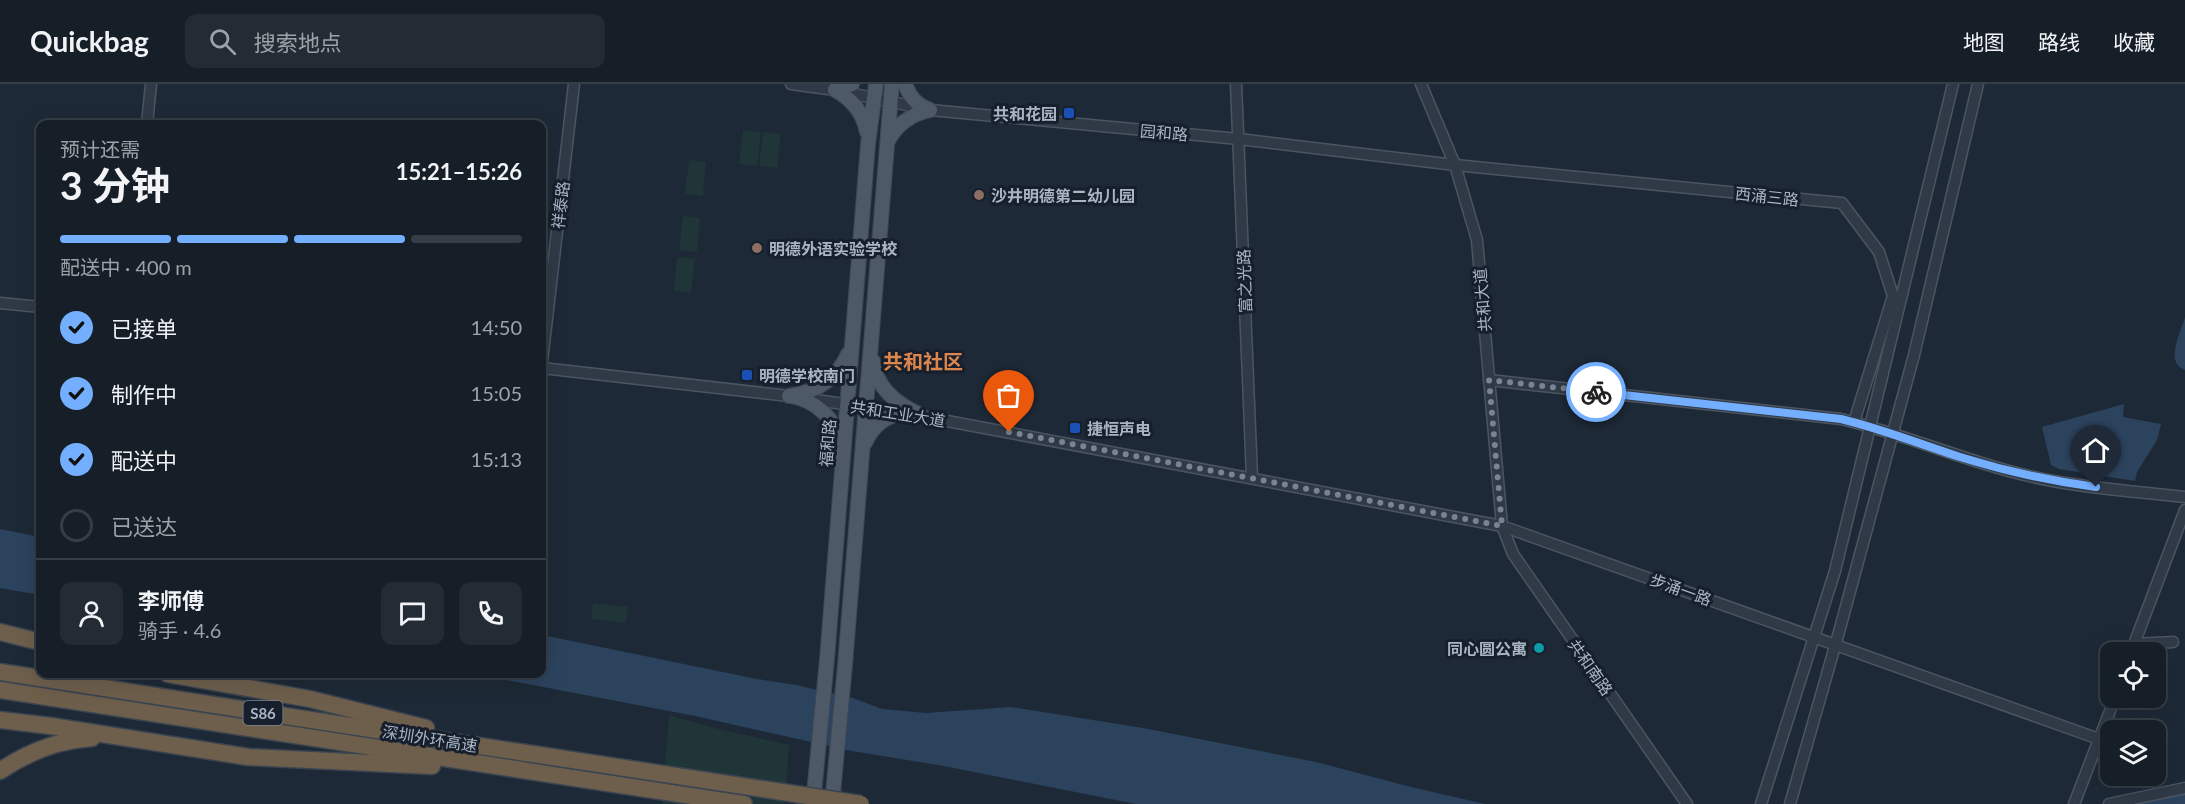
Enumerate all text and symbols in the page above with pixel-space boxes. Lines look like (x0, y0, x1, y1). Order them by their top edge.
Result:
search box (185, 14, 605, 68)
text: Quickbag (30, 24, 149, 58)
icon: search (206, 25, 239, 58)
text: 搜索地点 (254, 29, 342, 56)
text: 地图 (1963, 29, 2005, 54)
text: 路线 (2038, 29, 2080, 54)
text: 收藏 (2113, 29, 2155, 54)
place label: 共和花园 (993, 104, 1057, 123)
marker: 共和花园 (1062, 106, 1076, 120)
street label: 园和路 (1139, 120, 1189, 144)
text: 预计还需 (60, 137, 140, 161)
text: 15:21–15:26 (396, 158, 522, 185)
text: 3 分钟 (60, 162, 170, 208)
street label: 祥泰路 (548, 180, 572, 230)
street label: 西涌三路 (1734, 183, 1800, 209)
place label: 沙井明德第二幼儿园 (991, 186, 1135, 205)
marker: 沙井明德第二幼儿园 (972, 188, 986, 202)
place label: 明德外语实验学校 (769, 239, 898, 258)
marker: 明德外语实验学校 (750, 241, 764, 255)
street label: 富之光路 (1233, 249, 1255, 313)
text: 配送中 · 400 m (60, 255, 192, 279)
street label: 共和大道 (1470, 267, 1494, 333)
icon: check (60, 311, 93, 344)
text: 已接单 (111, 315, 177, 342)
text: 14:50 (471, 315, 522, 339)
district label: 共和社区 (883, 349, 963, 373)
courier (1566, 362, 1626, 422)
place label: 明德学校南门 (759, 366, 855, 385)
marker: 明德学校南门 (740, 368, 754, 382)
pin (983, 370, 1034, 432)
icon: bike (1580, 376, 1613, 409)
icon: check (60, 377, 93, 410)
icon: bag (992, 379, 1025, 412)
text: 制作中 (111, 381, 177, 408)
text: 15:05 (471, 381, 522, 405)
street label: 共和工业大道 (849, 396, 947, 430)
street label: 福和路 (815, 418, 839, 468)
place label: 捷恒声电 (1087, 419, 1151, 438)
marker: 捷恒声电 (1068, 421, 1082, 435)
pin (2070, 425, 2121, 487)
icon: home (2079, 434, 2112, 467)
icon: check (60, 443, 93, 476)
text: 配送中 (111, 447, 177, 474)
text: 15:13 (471, 447, 522, 471)
text: 已送达 (111, 513, 177, 540)
street label: 步涌一路 (1648, 569, 1714, 609)
button: person (60, 582, 123, 645)
button: chat (381, 582, 444, 645)
button: phone (459, 582, 522, 645)
text: 李师傅 (138, 587, 204, 614)
text: 骑手 · 4.6 (138, 618, 221, 642)
street label: 共和南路 (1565, 635, 1617, 699)
place label: 同心圆公寓 (1447, 639, 1527, 658)
marker: 同心圆公寓 (1532, 641, 1546, 655)
map controls (2100, 642, 2166, 786)
button: locate (2100, 642, 2166, 708)
road number: S86 (244, 701, 282, 725)
button: layers (2100, 720, 2166, 786)
street label: 深圳外环高速 (381, 721, 479, 755)

